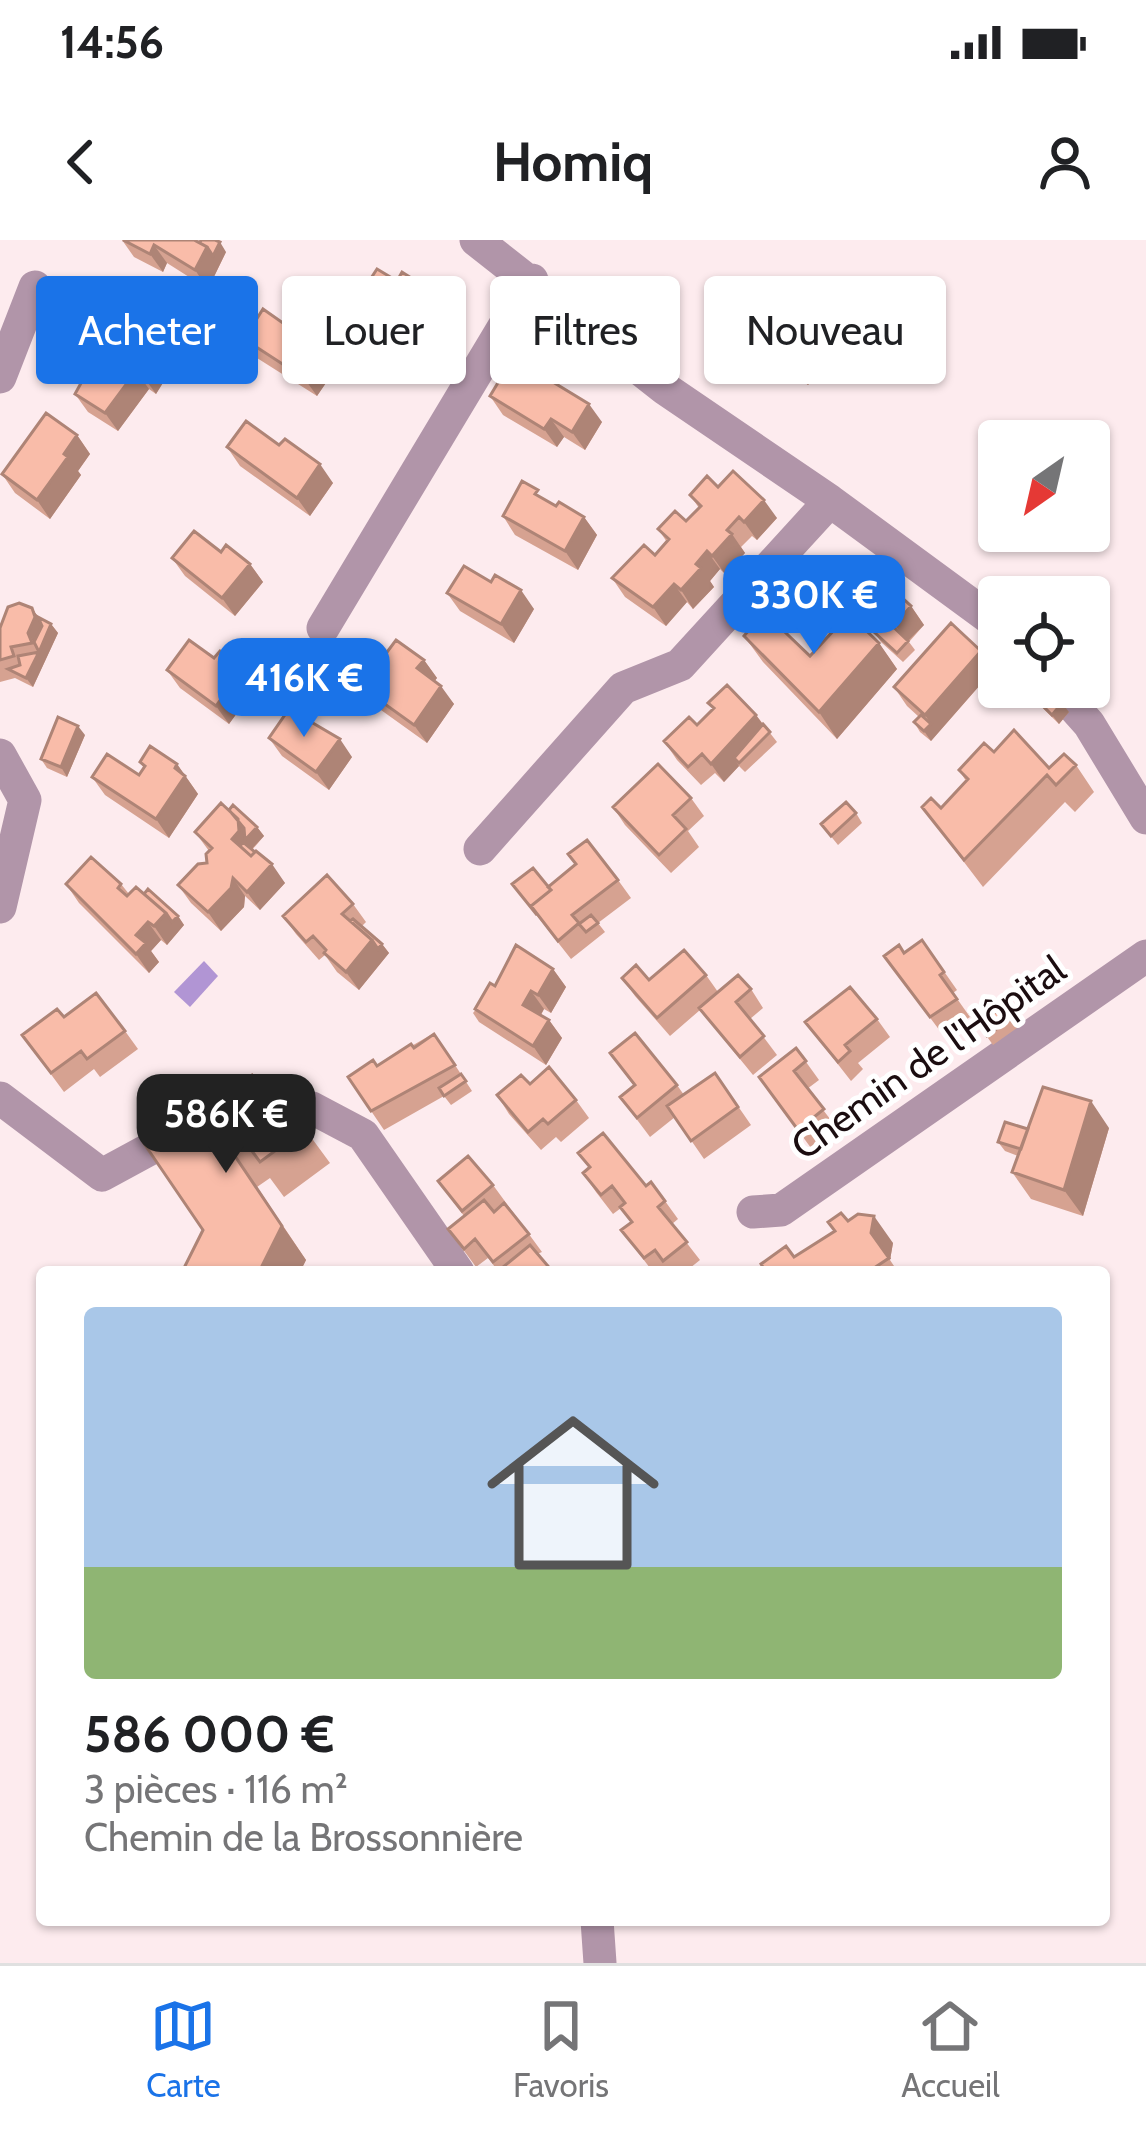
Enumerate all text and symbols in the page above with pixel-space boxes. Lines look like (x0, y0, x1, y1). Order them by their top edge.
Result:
text: 14:56 (60, 15, 164, 69)
icon: back (48, 129, 114, 195)
text: Homiq (493, 129, 653, 195)
icon: person (1032, 129, 1098, 195)
chip: Acheter (36, 276, 258, 384)
chip: Louer (282, 276, 466, 384)
chip: Filtres (490, 276, 680, 384)
chip: Nouveau (704, 276, 946, 384)
north arrow (978, 420, 1110, 552)
map controls (978, 420, 1110, 708)
pin: 330K € (716, 555, 912, 657)
text: 330K € (750, 570, 878, 618)
button: locate (978, 576, 1110, 708)
pin: 416K € (206, 638, 402, 740)
text: 416K € (245, 653, 363, 701)
street label: Chemin de l'Hôpital (782, 945, 1074, 1169)
pin: 586K € (128, 1074, 324, 1176)
text: 586K € (164, 1089, 288, 1137)
icon: home (465, 1385, 681, 1601)
text: 586 000 € (84, 1703, 335, 1765)
text: 3 pièces · 116 m² (84, 1765, 348, 1813)
text: Chemin de la Brossonnière (84, 1813, 523, 1861)
tab: Carte (146, 1993, 221, 2105)
tab: Favoris (513, 1993, 609, 2105)
tab: Accueil (901, 1993, 1000, 2105)

